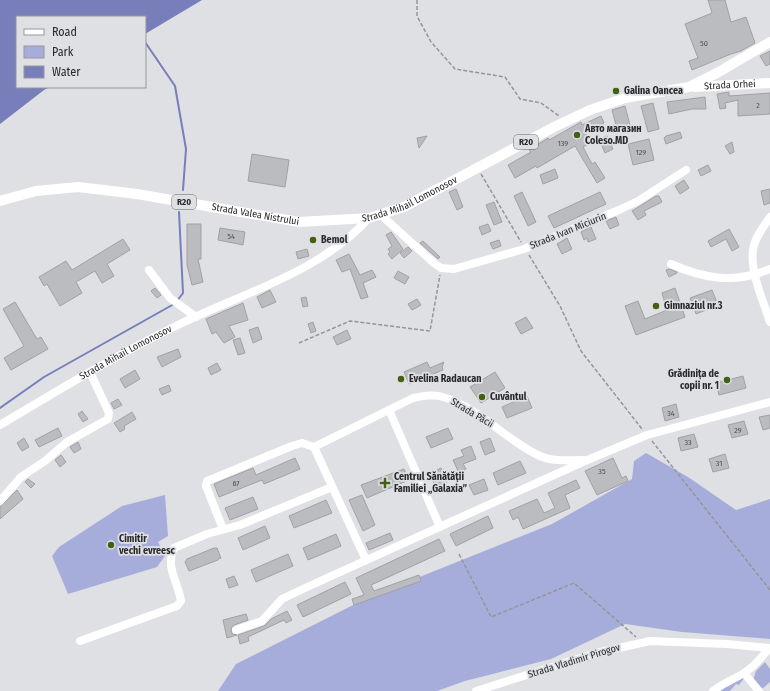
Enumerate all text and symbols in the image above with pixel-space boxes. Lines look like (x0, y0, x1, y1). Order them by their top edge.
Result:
legend (16, 16, 146, 88)
text: Road (52, 25, 77, 39)
house number: 50 (700, 39, 708, 48)
text: Park (52, 45, 74, 59)
text: Water (52, 65, 81, 79)
street label: Strada Orhei (704, 78, 756, 92)
place label: Galina Oancea (624, 85, 683, 97)
marker: Galina Oancea (611, 86, 621, 96)
house number: 2 (756, 101, 760, 110)
place label: Авто магазин Coleso.MD (584, 123, 642, 147)
marker: Авто магазин Coleso.MD (572, 130, 582, 140)
road number: R20 (514, 135, 538, 149)
house number: 139 (558, 139, 568, 148)
house number: 129 (636, 148, 646, 157)
street label: Strada Mihail Lomonosov (362, 173, 460, 224)
road number: R20 (172, 195, 196, 209)
street label: Strada Valea Nistrului (211, 201, 300, 228)
street label: Strada Ivan Miciurin (528, 210, 608, 252)
house number: 54 (227, 232, 235, 241)
place label: Bemol (321, 234, 348, 246)
marker: Bemol (308, 235, 318, 245)
place label: Gimnaziul nr.3 (664, 300, 723, 312)
marker: Gimnaziul nr.3 (651, 301, 661, 311)
street label: Strada Mihail Lomonosov (77, 323, 174, 383)
place label: Grădinița de copii nr. 1 (668, 368, 719, 392)
place label: Evelina Radaucan (409, 373, 481, 385)
marker: Evelina Radaucan (396, 374, 406, 384)
marker: Grădinița de copii nr. 1 (722, 375, 732, 385)
place label: Cuvântul (490, 391, 527, 403)
marker: Cuvântul (477, 392, 487, 402)
street label: Strada Păcii (448, 396, 496, 430)
house number: 34 (667, 409, 675, 418)
house number: 29 (734, 426, 742, 435)
house number: 33 (684, 438, 692, 447)
house number: 31 (716, 459, 722, 468)
house number: 35 (598, 467, 606, 476)
place label: Centrul Sănătății Familiei „Galaxia” (394, 471, 467, 495)
marker: Centrul Sănătății Familiei „Galaxia” (379, 477, 391, 489)
house number: 67 (232, 479, 240, 488)
place label: Cimitir vechi evreesc (118, 533, 176, 557)
marker: Cimitir vechi evreesc (106, 540, 116, 550)
street label: Strada Vladimir Pirogov (526, 641, 622, 681)

